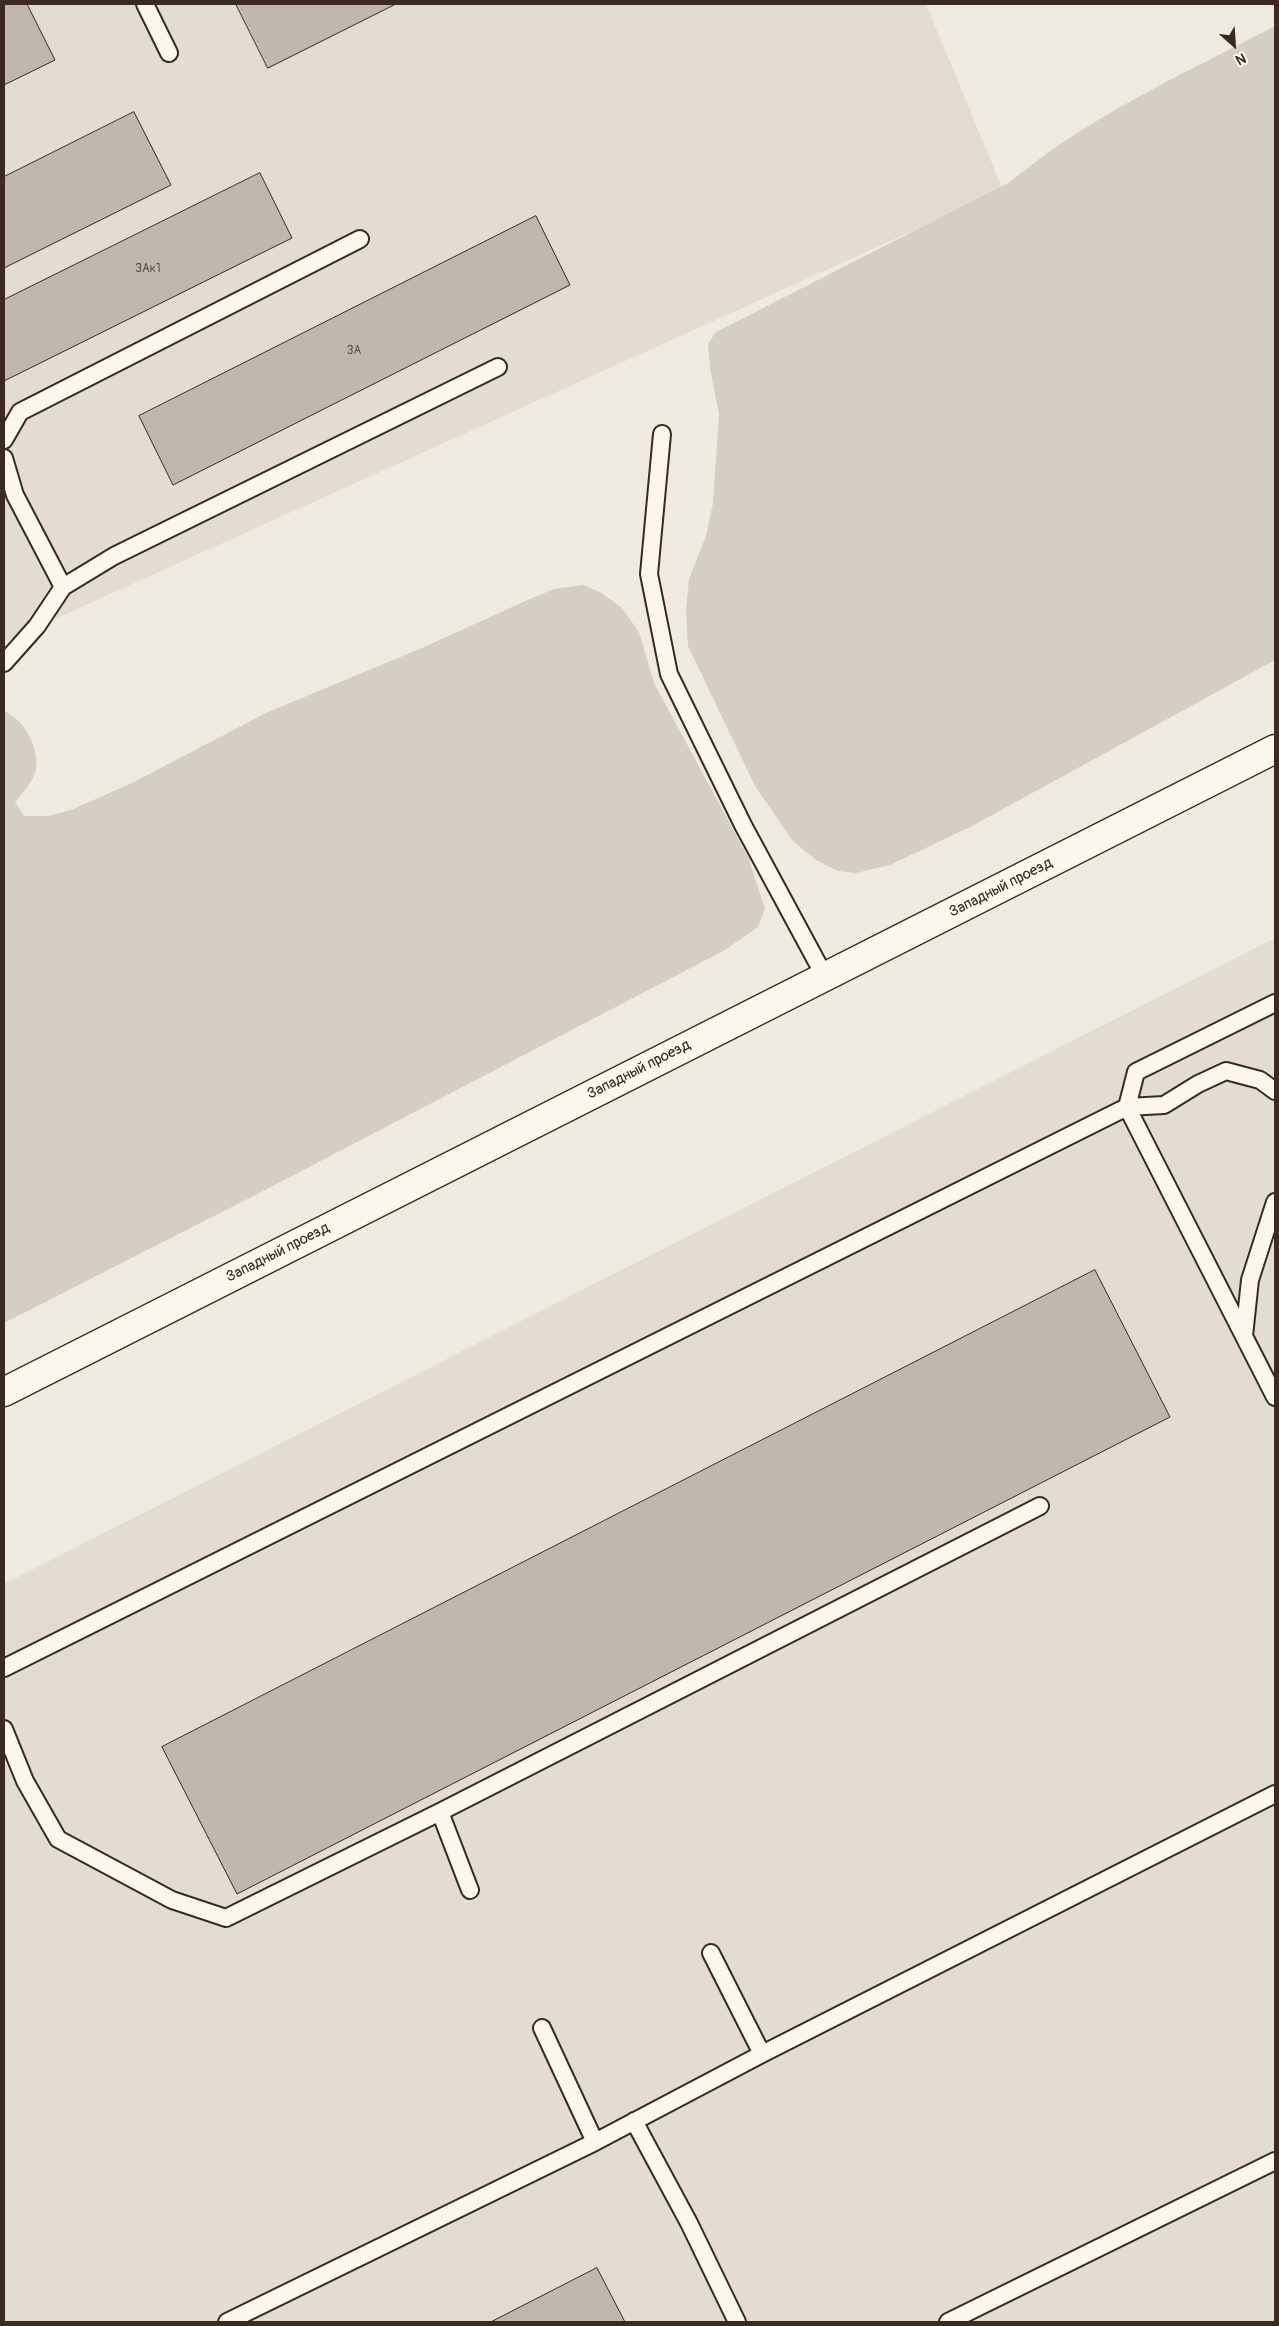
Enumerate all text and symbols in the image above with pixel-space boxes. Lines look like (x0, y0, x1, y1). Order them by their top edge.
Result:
north arrow (1209, 20, 1259, 70)
text: N (1233, 49, 1249, 69)
house number: 3Ак1 (135, 262, 161, 276)
house number: 3А (347, 344, 361, 358)
street label: Западный проезд (946, 854, 1056, 922)
street label: Западный проезд (584, 1036, 694, 1104)
street label: Западный проезд (223, 1219, 333, 1287)

